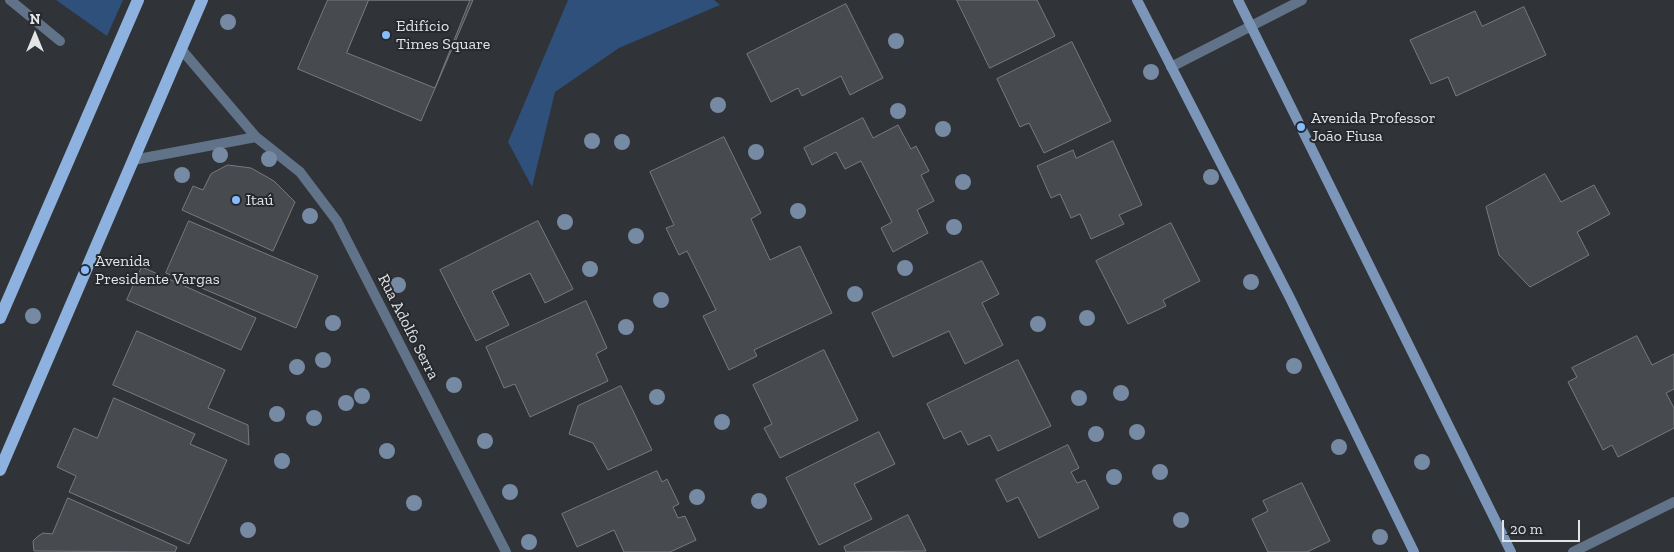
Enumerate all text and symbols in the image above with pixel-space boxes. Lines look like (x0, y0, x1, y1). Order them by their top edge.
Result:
north arrow (10, 10, 60, 60)
text: N (30, 11, 40, 28)
place label: Edifício Times Square (396, 16, 490, 54)
marker: Edifício Times Square (380, 29, 392, 41)
place label: Avenida Professor João Fiusa (1311, 108, 1435, 146)
marker: Avenida Professor João Fiusa (1295, 121, 1307, 133)
place label: Itaú (246, 190, 274, 210)
marker: Itaú (230, 194, 242, 206)
place label: Avenida Presidente Vargas (95, 251, 220, 289)
marker: Avenida Presidente Vargas (79, 264, 91, 276)
street label: Rua Adolfo Serra (373, 271, 443, 383)
scale bar (1504, 510, 1582, 542)
text: 20 m (1510, 520, 1543, 538)

